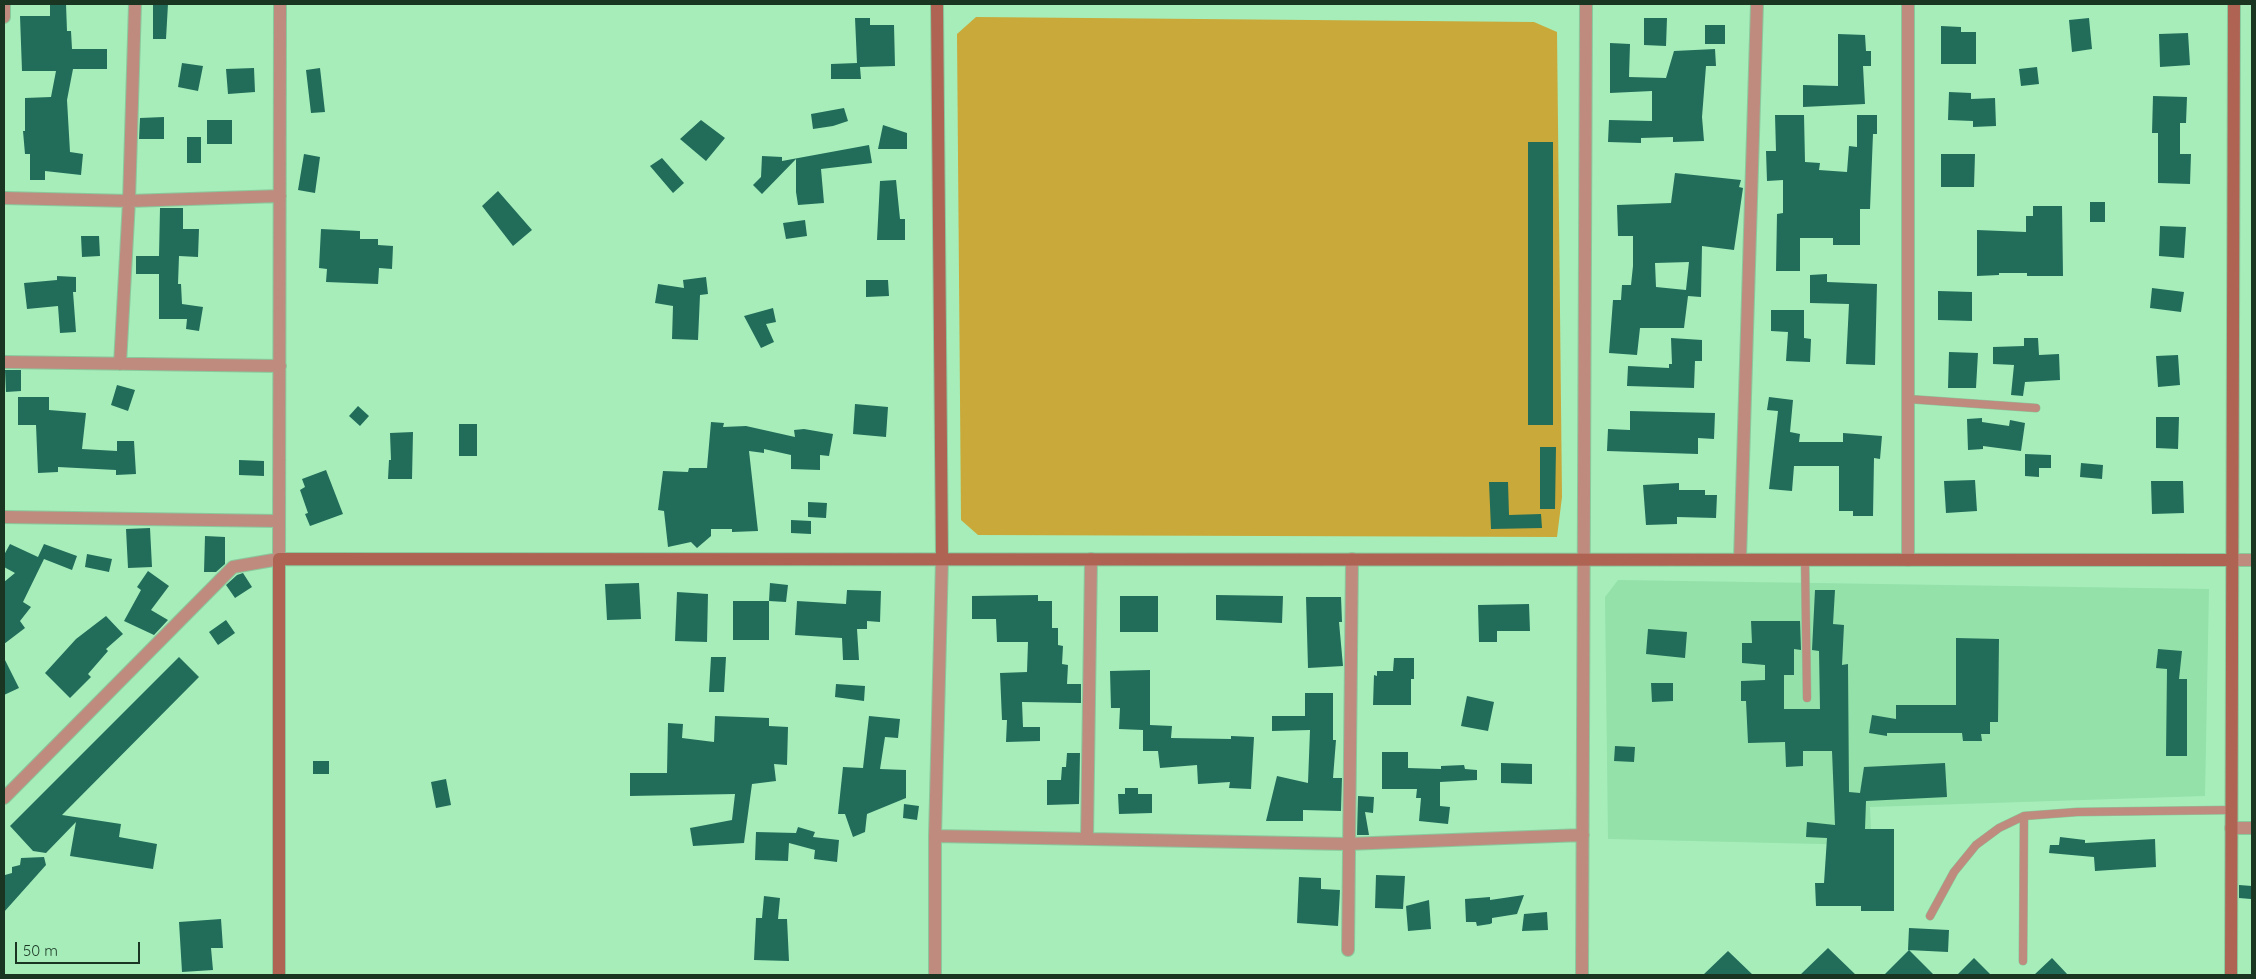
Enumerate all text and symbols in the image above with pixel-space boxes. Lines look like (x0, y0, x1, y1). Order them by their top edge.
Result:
scale bar (18, 932, 142, 964)
text: 50 m (23, 941, 58, 960)

